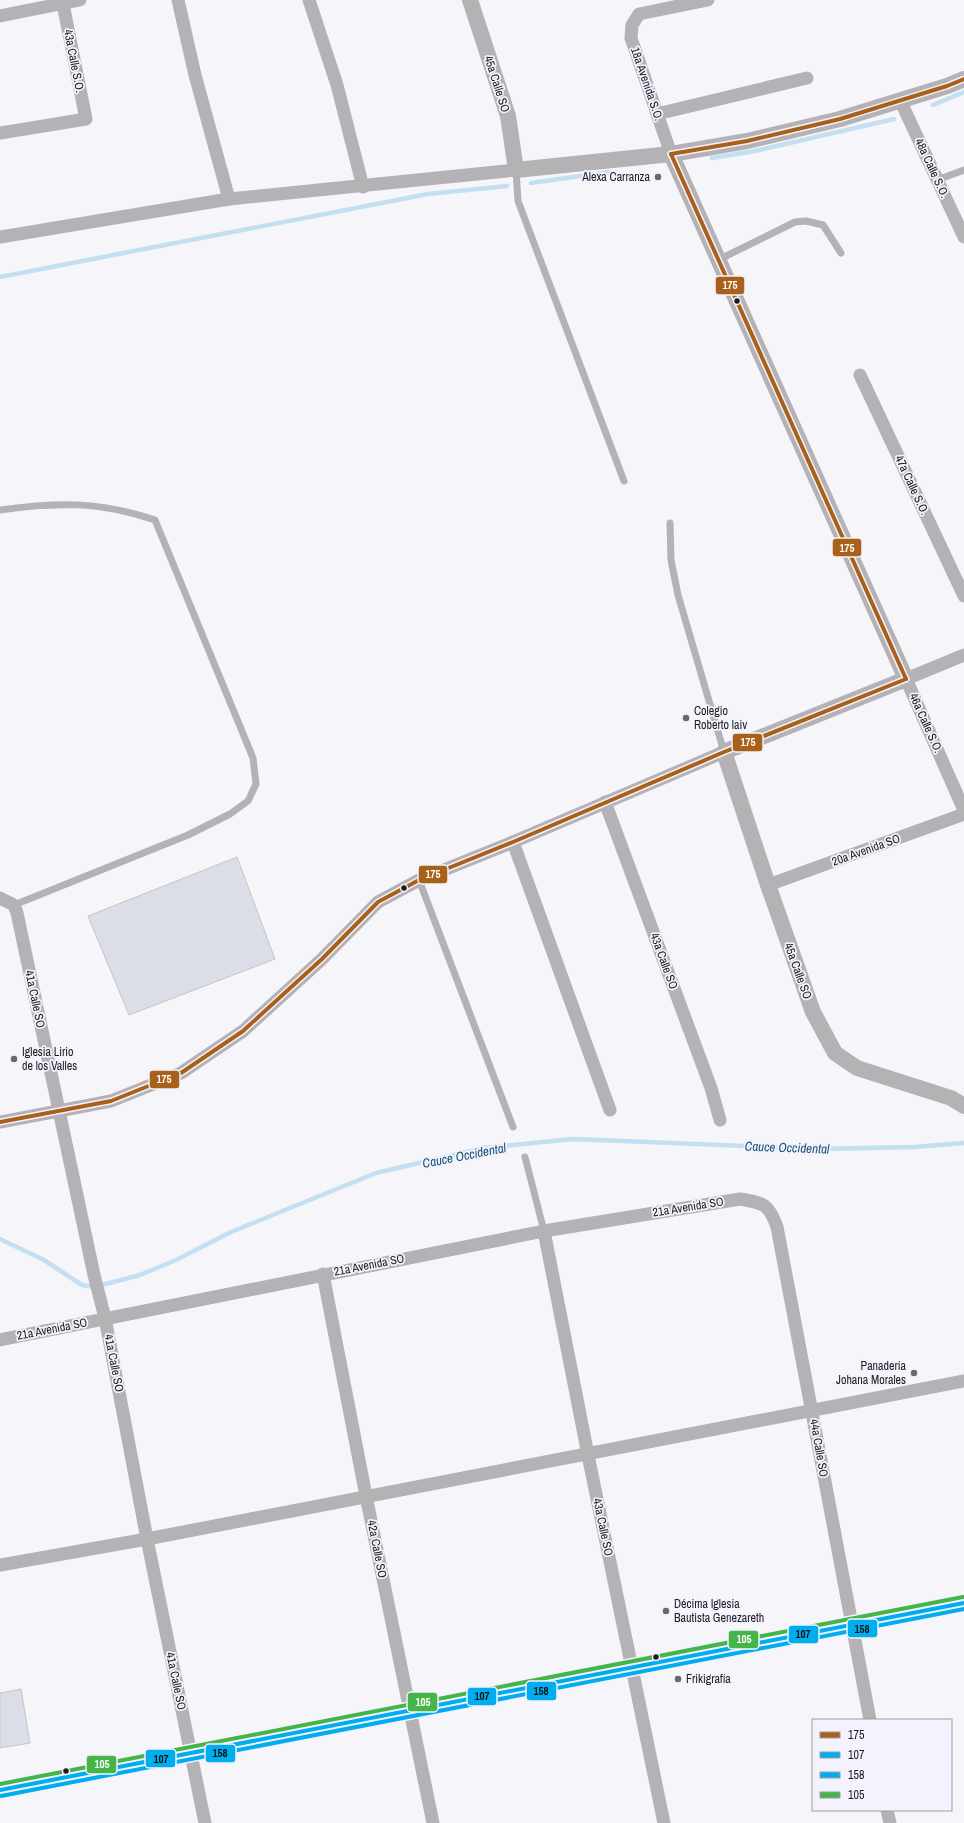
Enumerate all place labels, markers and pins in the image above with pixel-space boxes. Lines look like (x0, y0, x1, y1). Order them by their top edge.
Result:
place label: Alexa Carranza (581, 169, 651, 185)
marker: Alexa Carranza (653, 172, 663, 182)
unlabelled marker (732, 296, 742, 306)
place label: Colegio Roberto laiv (694, 703, 747, 733)
marker: Colegio Roberto laiv (681, 713, 691, 723)
unlabelled marker (399, 883, 409, 893)
place label: Iglesia Lirio de los Valles (22, 1044, 77, 1074)
marker: Iglesia Lirio de los Valles (9, 1054, 19, 1064)
place label: Panadería Johana Morales (836, 1358, 907, 1388)
marker: Panadería Johana Morales (909, 1368, 919, 1378)
place label: Décima Iglesia Bautista Genezareth (674, 1596, 764, 1626)
marker: Décima Iglesia Bautista Genezareth (661, 1606, 671, 1616)
unlabelled marker (651, 1652, 661, 1662)
place label: Frikigrafía (686, 1671, 731, 1687)
marker: Frikigrafía (673, 1674, 683, 1684)
unlabelled marker (61, 1766, 71, 1776)

